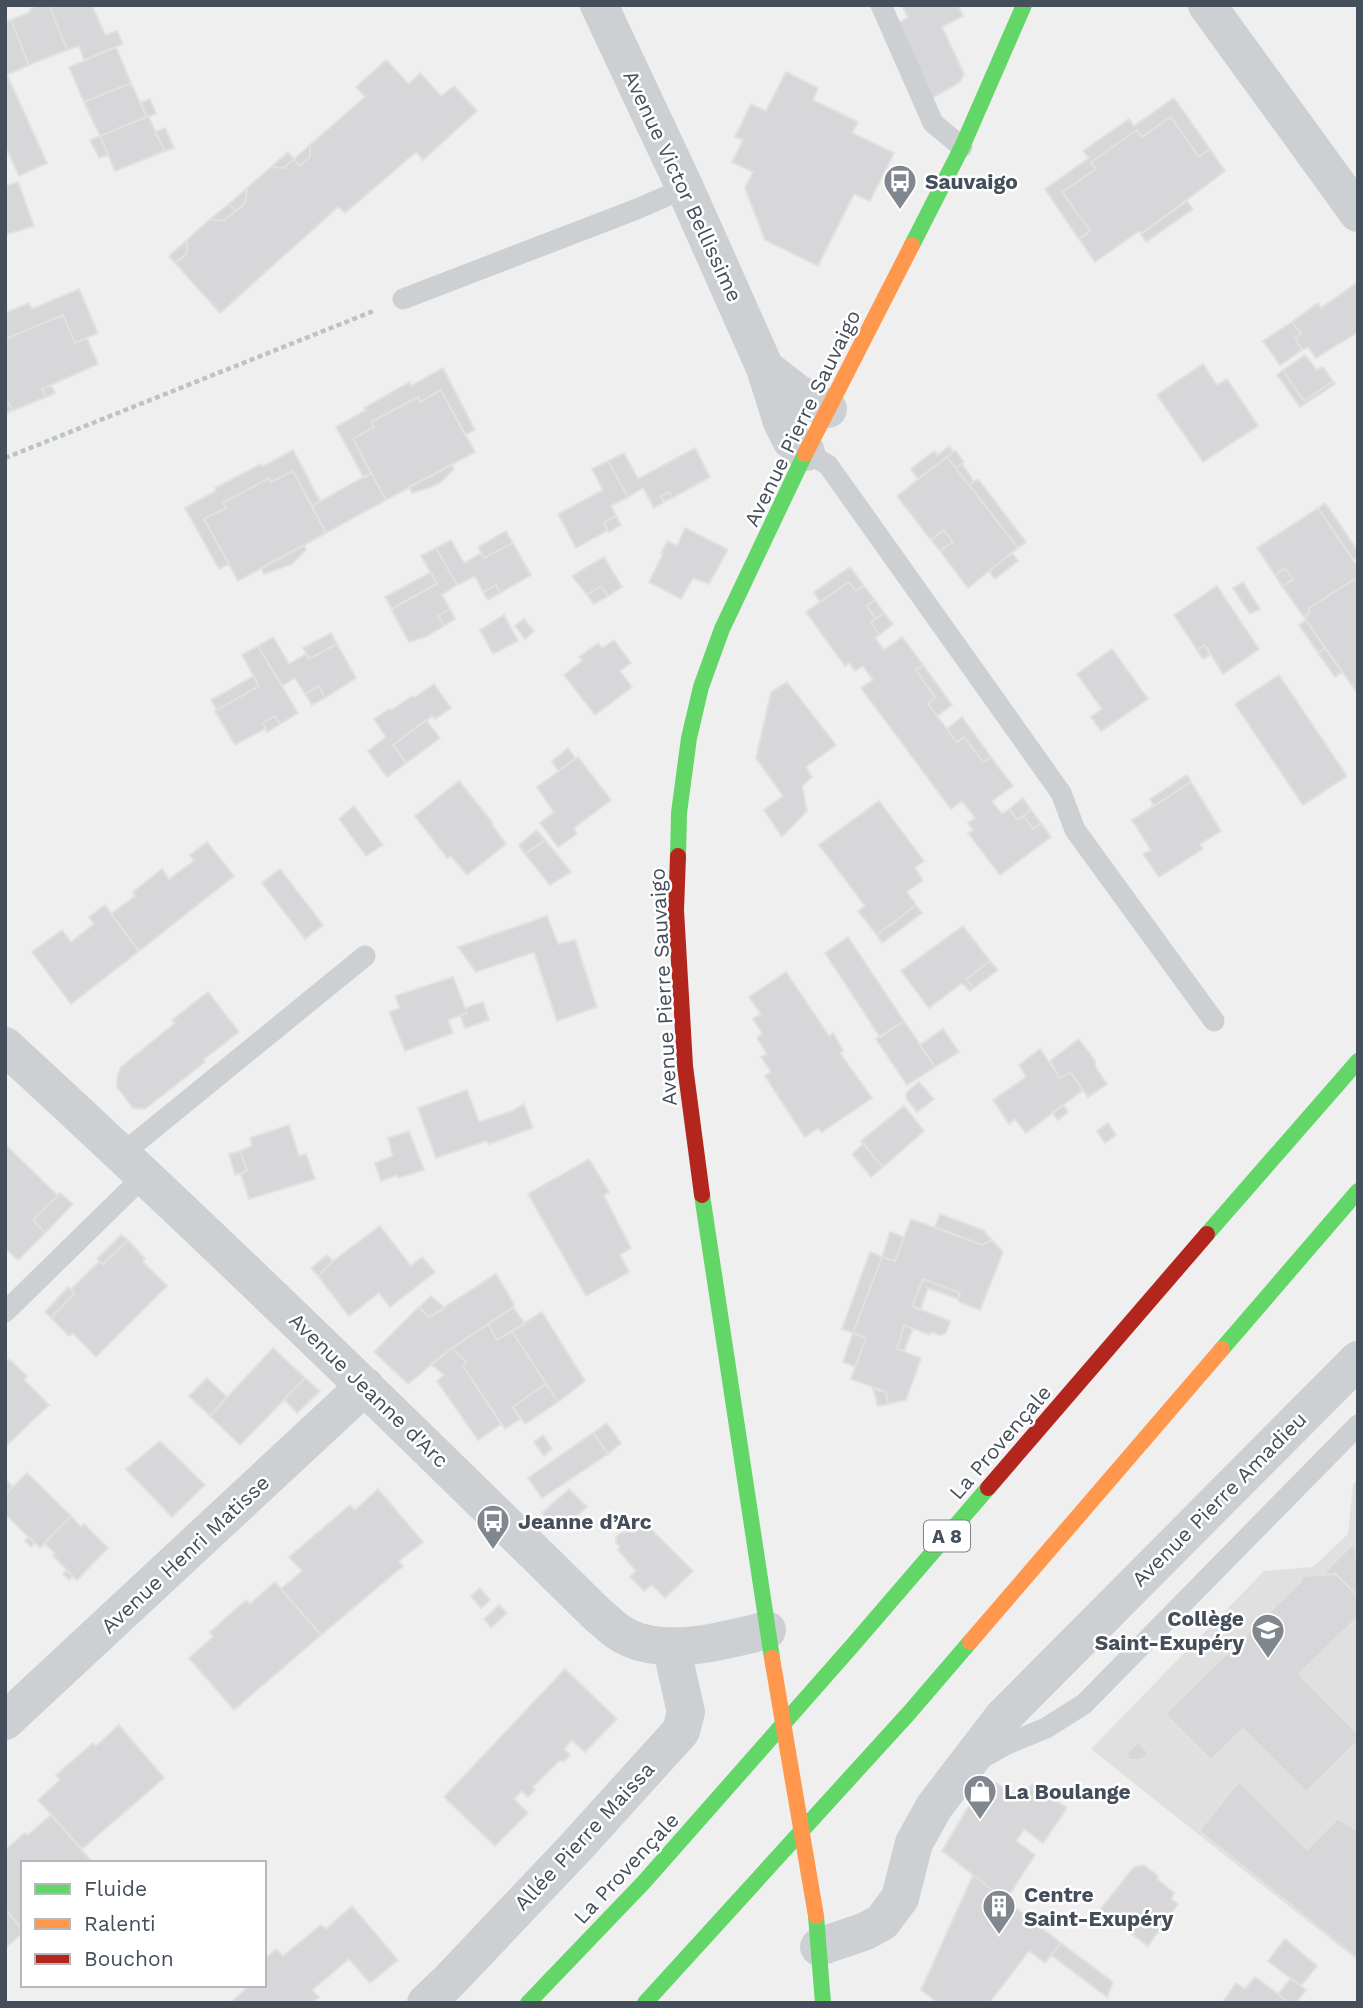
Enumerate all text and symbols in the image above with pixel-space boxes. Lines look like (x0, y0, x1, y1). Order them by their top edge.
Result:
street label: Avenue Victor Bellissime (618, 66, 748, 306)
bus stop icon: Sauvaigo (881, 162, 919, 211)
place label: Sauvaigo (925, 169, 1018, 194)
street label: Avenue Pierre Sauvaigo (739, 306, 865, 530)
street label: Avenue Pierre Sauvaigo (644, 868, 682, 1106)
street label: Avenue Jeanne d'Arc (284, 1307, 454, 1473)
street label: La Provençale (944, 1380, 1056, 1504)
street label: Avenue Pierre Amadieu (1126, 1406, 1312, 1592)
street label: Avenue Henri Matisse (96, 1469, 274, 1639)
bus stop icon: Jeanne d’Arc (474, 1502, 512, 1551)
place label: Jeanne d’Arc (518, 1509, 652, 1534)
road number: A 8 (924, 1520, 970, 1552)
place label: Collège Saint-Exupéry (1095, 1606, 1244, 1655)
school or university icon: Collège Saint-Exupéry (1249, 1611, 1287, 1660)
street label: Allée Pierre Maissa (509, 1756, 659, 1915)
shop icon: La Boulange (961, 1772, 999, 1821)
place label: La Boulange (1004, 1779, 1131, 1804)
street label: La Provençale (568, 1807, 684, 1929)
legend (21, 1861, 266, 1987)
text: Fluide (84, 1876, 147, 1901)
place label: Centre Saint-Exupéry (1024, 1882, 1173, 1931)
building icon: Centre Saint-Exupéry (980, 1887, 1018, 1936)
text: Ralenti (84, 1911, 156, 1936)
text: Bouchon (84, 1946, 174, 1971)

